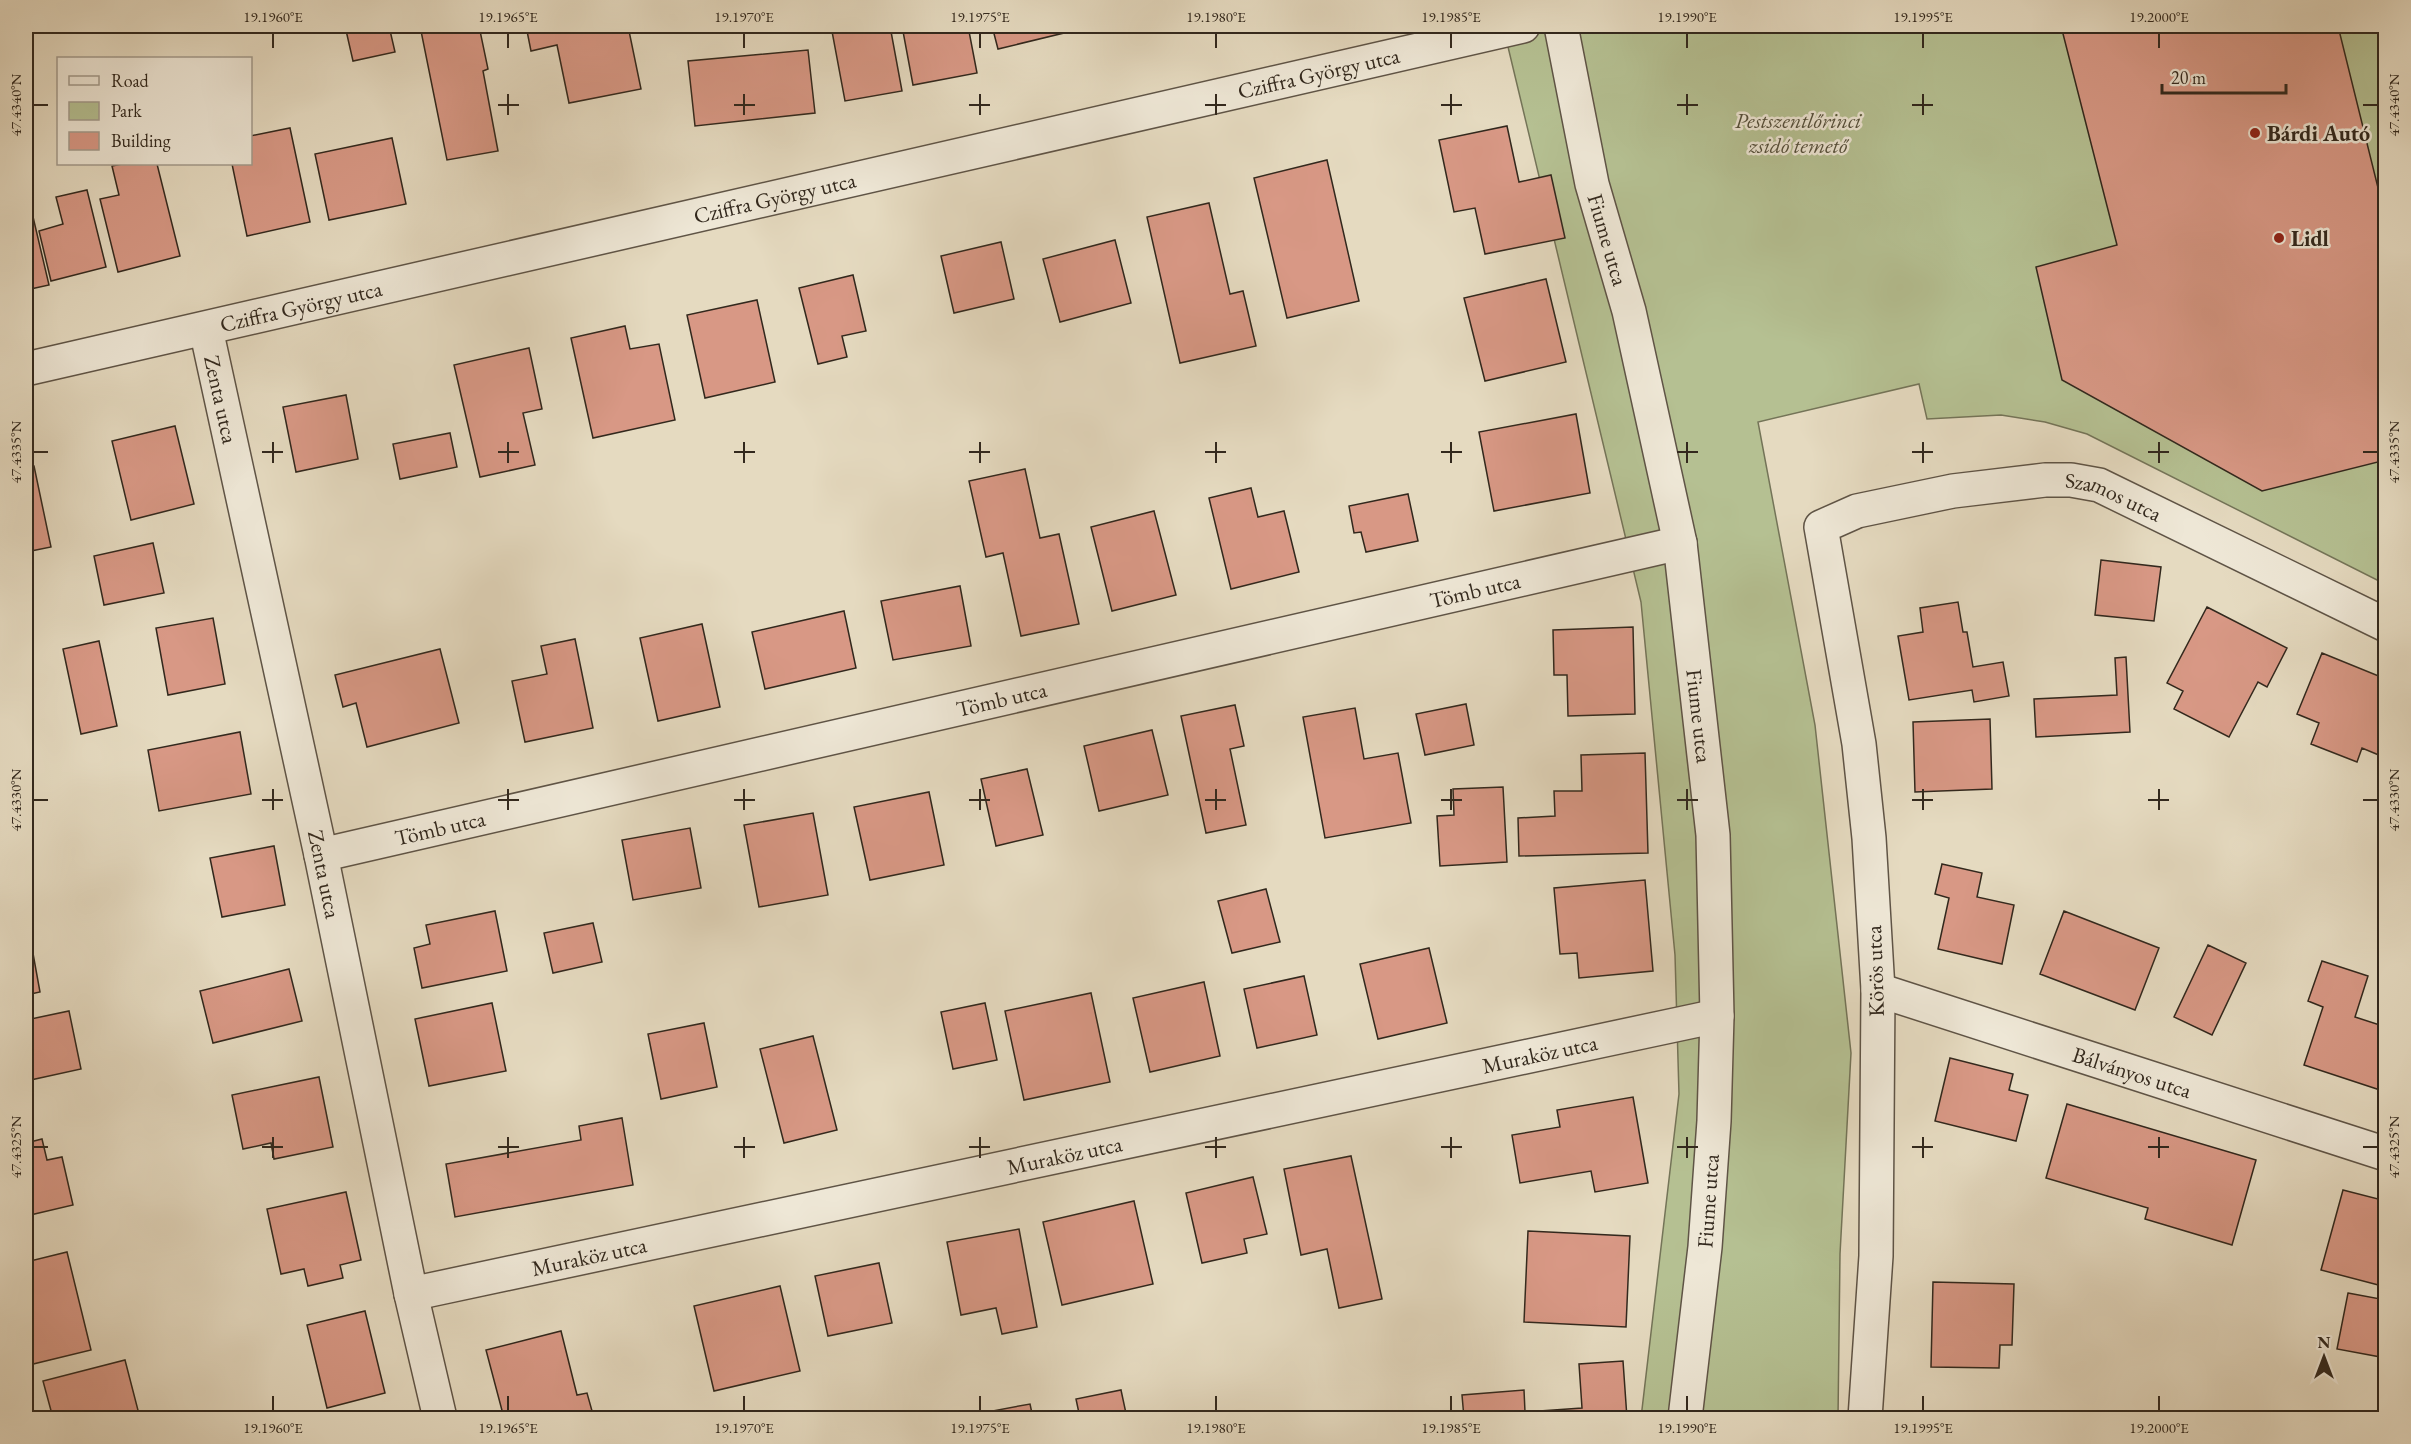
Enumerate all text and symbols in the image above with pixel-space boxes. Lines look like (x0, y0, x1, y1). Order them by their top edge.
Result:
text: 19.1960°E (243, 7, 303, 26)
text: 19.1965°E (478, 7, 538, 26)
text: 19.1970°E (714, 7, 774, 26)
text: 19.1975°E (950, 7, 1010, 26)
text: 19.1980°E (1186, 7, 1246, 26)
text: 19.1985°E (1421, 7, 1481, 26)
text: 19.1990°E (1657, 7, 1717, 26)
text: 19.1995°E (1893, 7, 1953, 26)
text: 19.2000°E (2129, 7, 2189, 26)
street label: Cziffra György utca (1235, 40, 1403, 105)
legend (57, 57, 252, 165)
scale bar (2162, 57, 2286, 95)
text: 20 m (2171, 66, 2206, 89)
text: Road (111, 69, 150, 92)
text: 47.4340°N (6, 73, 25, 136)
text: 47.4340°N (2384, 73, 2403, 136)
text: Park (111, 99, 142, 122)
park label: Pestszentlőrinci zsidó temető (1735, 106, 1863, 160)
place label: Bárdi Autó (2267, 119, 2370, 148)
marker: Bárdi Autó (2248, 126, 2262, 140)
text: Building (111, 129, 171, 152)
street label: Cziffra György utca (691, 165, 859, 230)
street label: Fiume utca (1581, 190, 1635, 289)
place label: Lidl (2291, 224, 2329, 253)
marker: Lidl (2272, 231, 2286, 245)
street label: Cziffra György utca (217, 273, 385, 339)
street label: Zenta utca (198, 353, 245, 446)
text: 47.4335°N (6, 420, 25, 483)
text: 47.4335°N (2384, 420, 2403, 483)
street label: Szamos utca (2065, 466, 2167, 528)
street label: Tömb utca (1427, 566, 1523, 615)
street label: Fiume utca (1680, 668, 1719, 765)
street label: Tömb utca (953, 674, 1050, 723)
text: 47.4330°N (6, 768, 25, 831)
text: 47.4330°N (2384, 768, 2403, 831)
street label: Tömb utca (392, 803, 488, 852)
street label: Zenta utca (301, 827, 348, 921)
street label: Körös utca (1859, 925, 1891, 1017)
street label: Muraköz utca (1479, 1027, 1600, 1080)
street label: Bálványos utca (2069, 1039, 2195, 1105)
text: 47.4325°N (6, 1115, 25, 1178)
text: 47.4325°N (2384, 1115, 2403, 1178)
street label: Muraköz utca (1004, 1129, 1125, 1181)
street label: Fiume utca (1690, 1153, 1726, 1249)
street label: Muraköz utca (529, 1230, 650, 1282)
north arrow (2294, 1327, 2354, 1387)
text: N (2318, 1332, 2331, 1353)
text: 19.1960°E (243, 1418, 303, 1437)
text: 19.1965°E (478, 1418, 538, 1437)
text: 19.1970°E (714, 1418, 774, 1437)
text: 19.1975°E (950, 1418, 1010, 1437)
text: 19.1980°E (1186, 1418, 1246, 1437)
text: 19.1985°E (1421, 1418, 1481, 1437)
text: 19.1990°E (1657, 1418, 1717, 1437)
text: 19.1995°E (1893, 1418, 1953, 1437)
text: 19.2000°E (2129, 1418, 2189, 1437)

